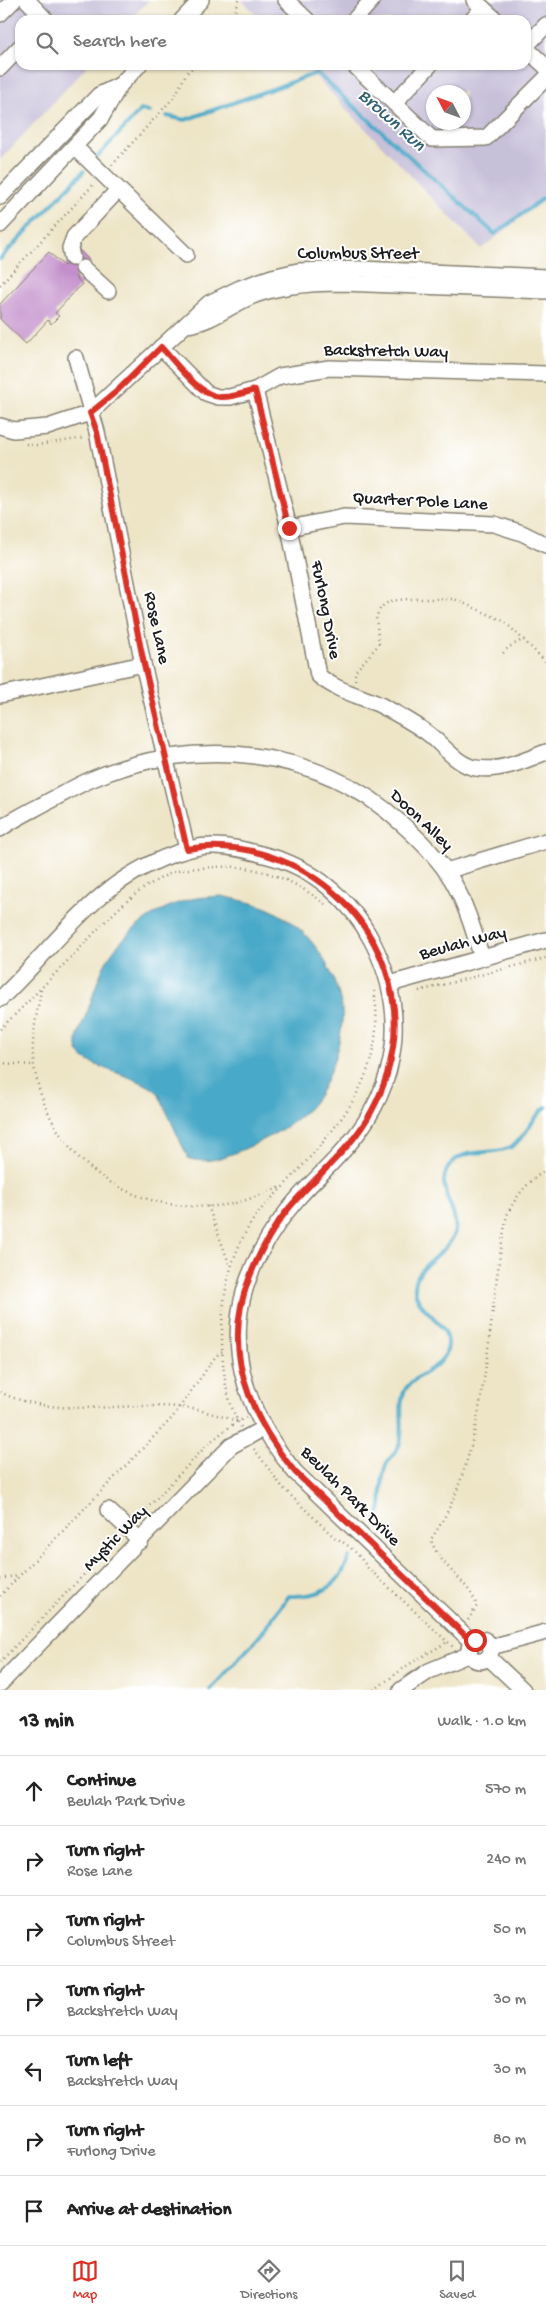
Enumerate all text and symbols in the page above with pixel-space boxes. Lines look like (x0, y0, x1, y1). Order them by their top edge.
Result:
search box (15, 15, 531, 70)
icon: search (33, 29, 61, 57)
text: Search here (73, 31, 167, 54)
water label: Brown Run (353, 85, 430, 158)
north arrow (426, 85, 471, 130)
street label: Columbus Street (297, 244, 420, 265)
street label: Backstretch Way (323, 340, 449, 364)
street label: Quarter Pole Lane (352, 488, 489, 516)
route end (278, 517, 301, 540)
street label: Furlong Drive (305, 558, 345, 662)
street label: Rose Lane (138, 590, 174, 667)
street label: Doon Alley (384, 785, 457, 856)
street label: Beulah Way (416, 922, 509, 966)
street label: Beulah Park Drive (295, 1442, 405, 1552)
street label: Mystic Way (79, 1501, 153, 1576)
route start (464, 1629, 487, 1652)
text: 13 min (20, 1710, 74, 1735)
text: Walk · 1.0 km (437, 1713, 526, 1732)
text: Continue (67, 1770, 136, 1793)
icon: ahead (20, 1777, 48, 1805)
text: 570 m (485, 1781, 526, 1800)
text: Beulah Park Drive (67, 1793, 185, 1812)
text: Turn right (67, 1840, 143, 1863)
icon: right (20, 1847, 48, 1875)
text: 240 m (486, 1851, 526, 1870)
text: Rose Lane (67, 1863, 132, 1882)
text: Turn right (67, 1910, 143, 1933)
icon: right (20, 1917, 48, 1945)
text: 50 m (493, 1921, 526, 1940)
text: Columbus Street (67, 1933, 175, 1952)
text: Turn right (67, 1980, 143, 2003)
icon: right (20, 1987, 48, 2015)
text: 30 m (493, 1991, 526, 2010)
text: Backstretch Way (67, 2003, 178, 2022)
text: Turn left (67, 2050, 131, 2073)
icon: left (20, 2057, 48, 2085)
text: 30 m (493, 2061, 526, 2080)
text: Backstretch Way (67, 2073, 178, 2092)
text: Turn right (67, 2120, 143, 2143)
icon: right (20, 2127, 48, 2155)
text: 80 m (493, 2131, 526, 2150)
text: Furlong Drive (67, 2143, 156, 2162)
icon: arrive (20, 2197, 48, 2225)
text: Arrive at destination (67, 2199, 231, 2222)
tab: Map (71, 2257, 99, 2304)
tab: Directions (241, 2257, 298, 2304)
tab: Saved (439, 2257, 475, 2304)

